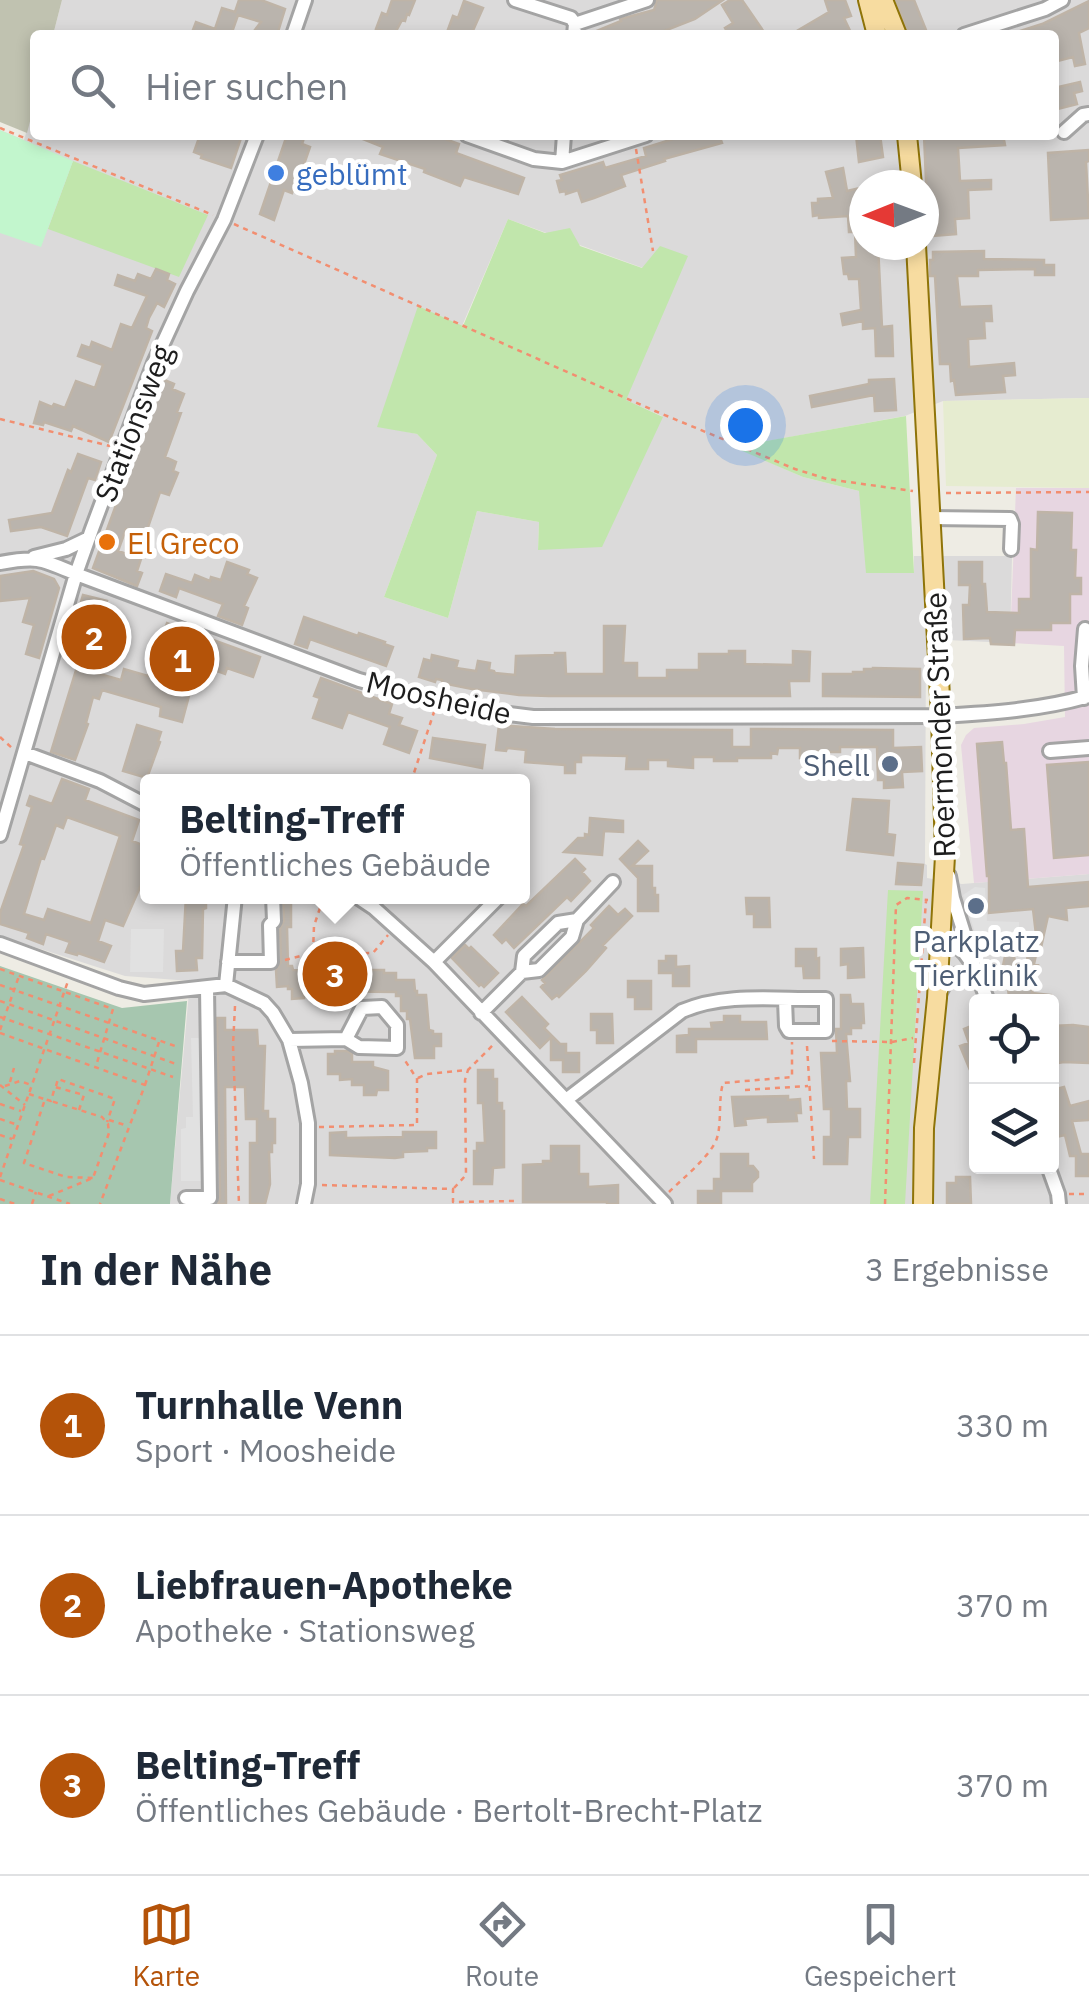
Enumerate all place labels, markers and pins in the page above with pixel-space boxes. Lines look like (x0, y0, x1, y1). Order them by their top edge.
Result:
place label: geblümt (296, 154, 407, 193)
marker: geblümt (265, 162, 287, 184)
place label: El Greco (127, 523, 240, 562)
marker: El Greco (96, 531, 118, 553)
pin: 2 (62, 600, 126, 674)
pin: 1 (150, 622, 214, 696)
place label: Shell (803, 745, 870, 784)
marker: Shell (879, 753, 901, 775)
marker: Parkplatz Tierklinik (965, 895, 987, 917)
place label: Parkplatz Tierklinik (913, 921, 1039, 994)
pin: 3 (302, 936, 368, 1012)

